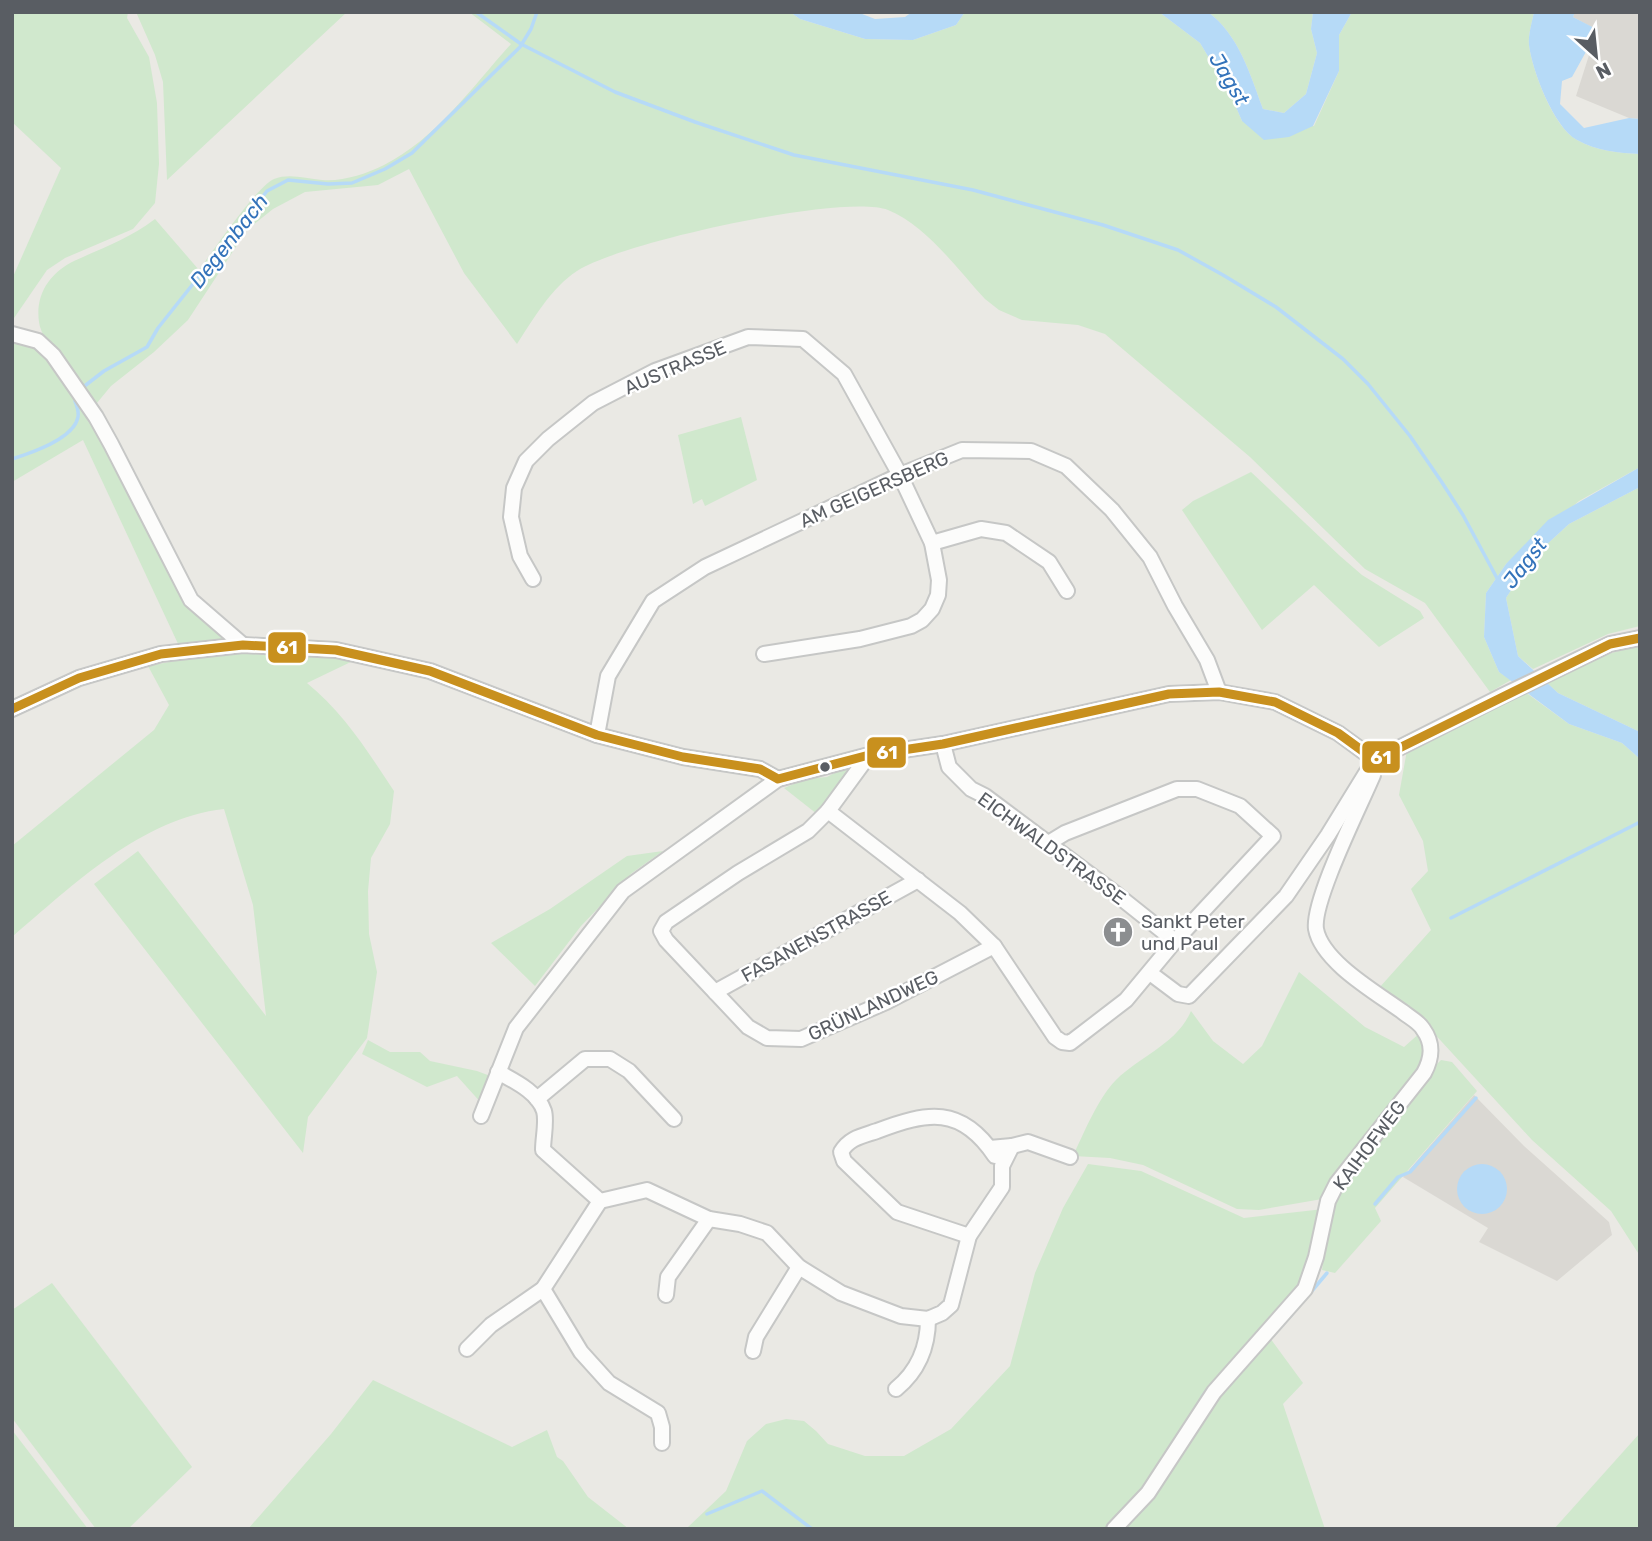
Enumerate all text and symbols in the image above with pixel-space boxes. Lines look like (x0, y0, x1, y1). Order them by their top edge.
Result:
north arrow (1561, 21, 1631, 91)
water label: Jagst (1204, 48, 1255, 110)
text: N (1592, 57, 1615, 84)
water label: Degenbach (184, 189, 273, 293)
street label: AUSTRASSE (621, 336, 730, 399)
street label: AM GEIGERSBERG (796, 446, 952, 533)
water label: Jagst (1497, 532, 1553, 593)
line badge: 61 (267, 631, 307, 664)
text: 61 (276, 636, 298, 659)
line badge: 61 (866, 736, 907, 769)
line badge: 61 (1361, 740, 1401, 774)
text: 61 (876, 741, 898, 764)
text: 61 (1370, 746, 1392, 769)
unlabelled marker (818, 760, 832, 774)
street label: EICHWALDSTRASSE (973, 787, 1130, 910)
street label: FASANENSTRASSE (737, 886, 895, 987)
place label: Sankt Peter und Paul (1141, 910, 1245, 955)
church icon: Sankt Peter und Paul (1101, 915, 1135, 949)
street label: GRÜNLANDWEG (804, 965, 942, 1046)
street label: KAIHOFWEG (1328, 1096, 1411, 1195)

